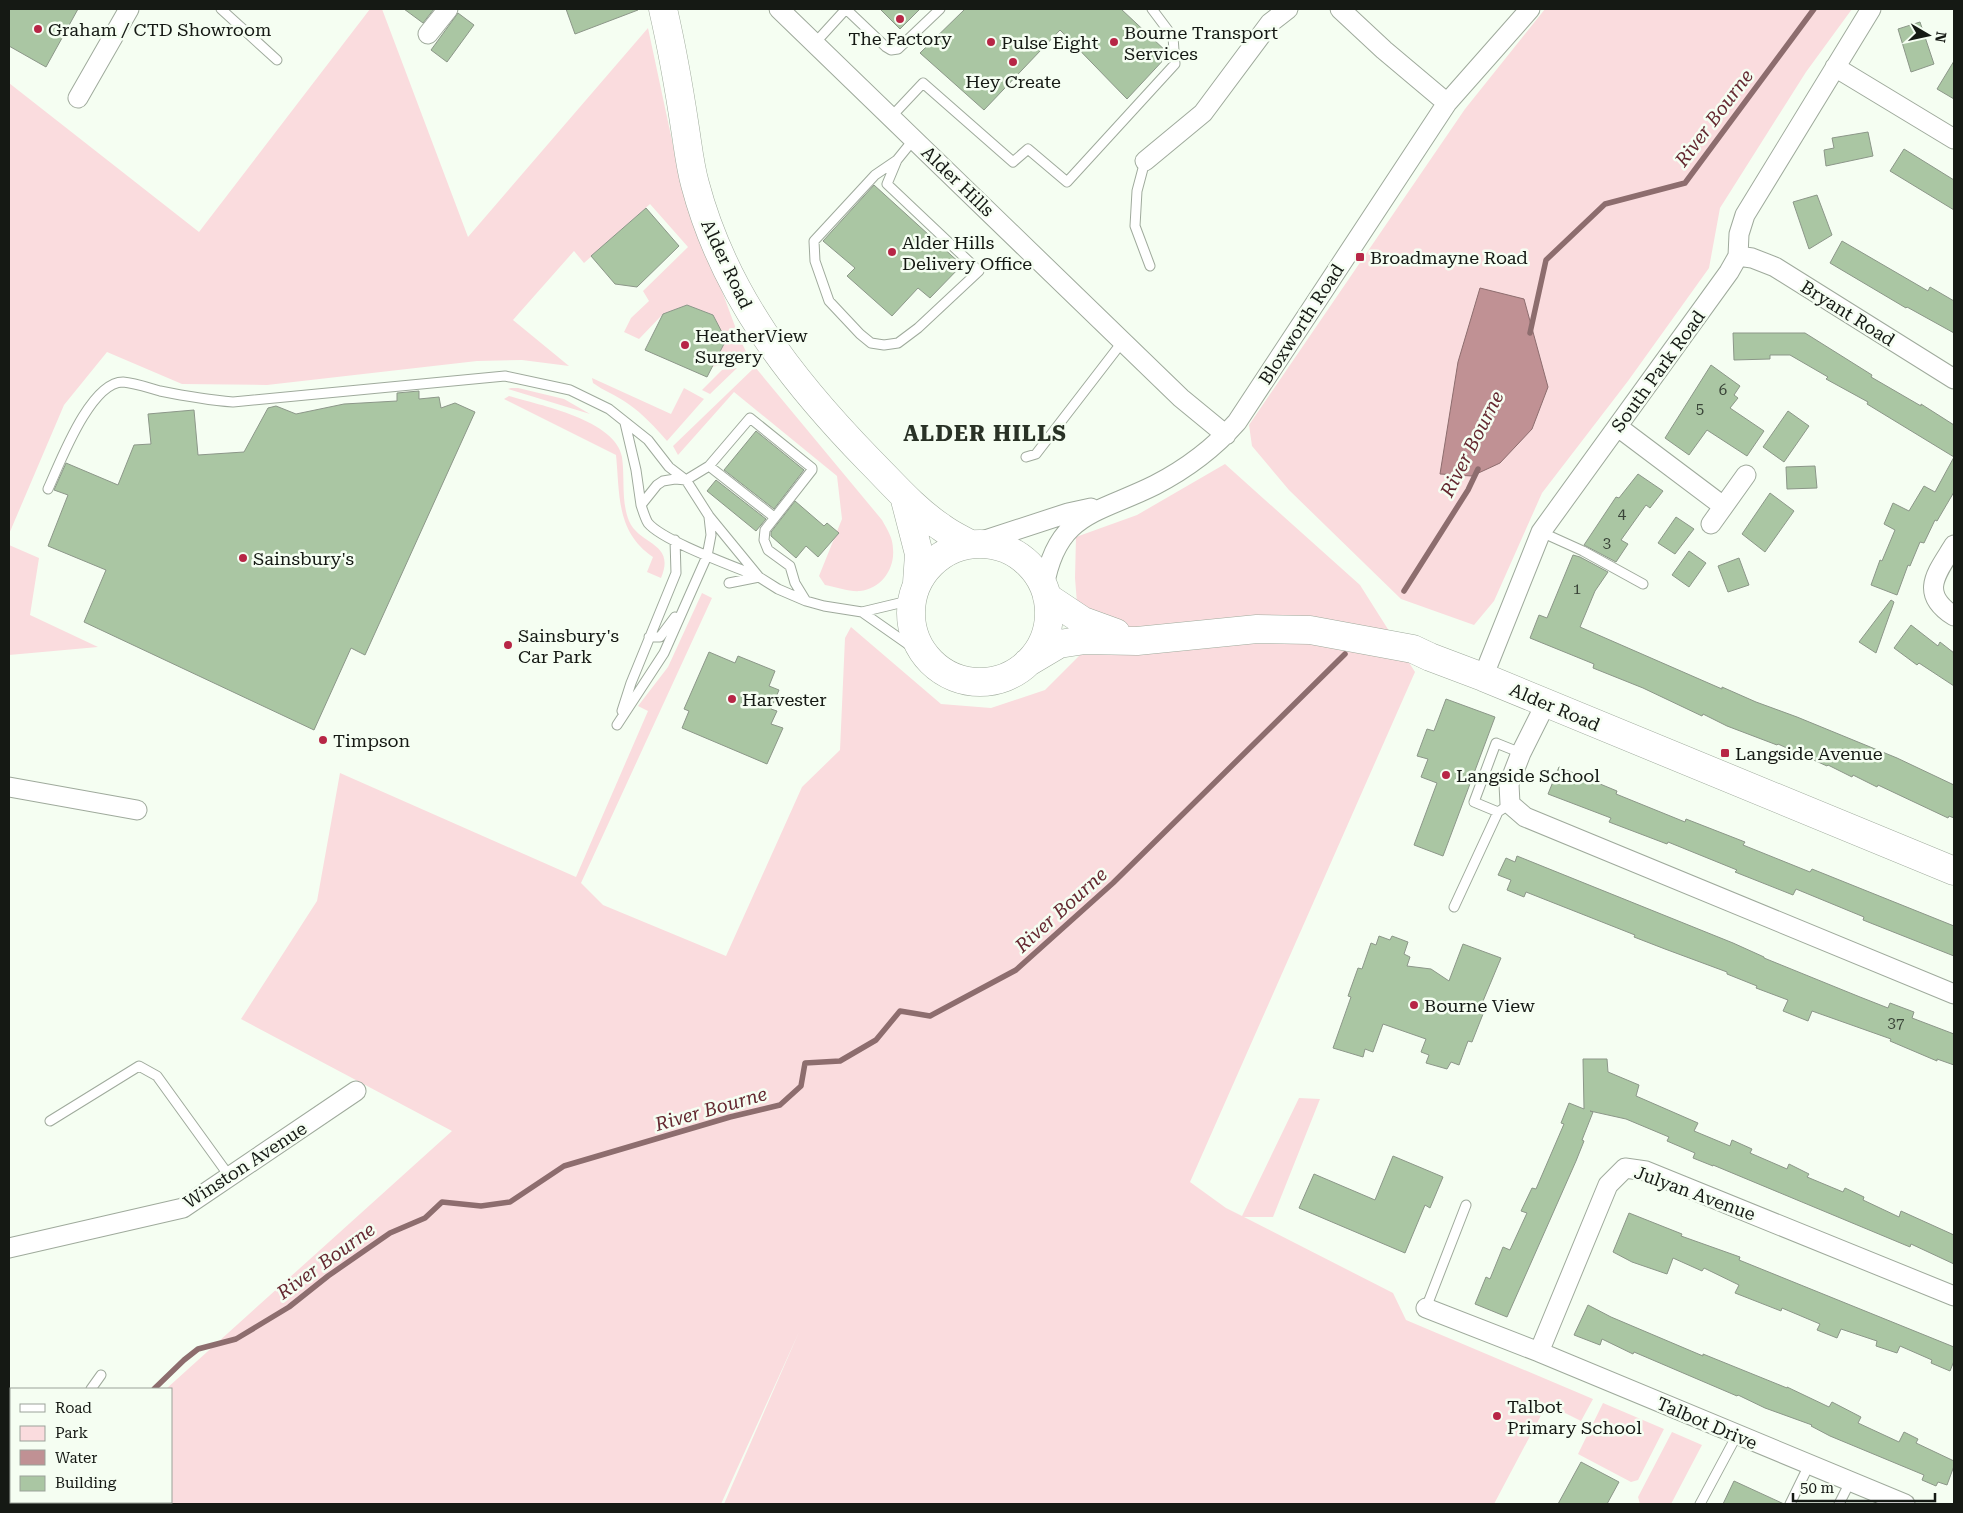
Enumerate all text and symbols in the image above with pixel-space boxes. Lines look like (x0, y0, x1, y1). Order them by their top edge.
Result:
north arrow (1903, 10, 1953, 60)
marker: The Factory (894, 13, 906, 25)
place label: Graham / CTD Showroom (48, 19, 271, 40)
place label: Bourne Transport Services (1124, 22, 1278, 64)
marker: Graham / CTD Showroom (32, 23, 44, 35)
place label: The Factory (848, 28, 952, 49)
text: N (1932, 30, 1950, 44)
place label: Pulse Eight (1001, 32, 1099, 53)
marker: Pulse Eight (985, 36, 997, 48)
marker: Bourne Transport Services (1108, 36, 1120, 48)
marker: Hey Create (1007, 56, 1019, 68)
water label: River Bourne (1669, 65, 1758, 172)
place label: Hey Create (965, 71, 1061, 92)
street label: Alder Hills (918, 141, 998, 221)
street label: Alder Road (697, 216, 757, 312)
place label: Alder Hills Delivery Office (902, 232, 1032, 274)
marker: Alder Hills Delivery Office (886, 246, 898, 258)
place label: Broadmayne Road (1370, 247, 1528, 268)
marker: Broadmayne Road (1354, 251, 1366, 263)
street label: Bloxworth Road (1254, 259, 1348, 388)
street label: Bryant Road (1797, 276, 1899, 350)
street label: South Park Road (1607, 306, 1709, 436)
place label: HeatherView Surgery (695, 325, 808, 367)
marker: HeatherView Surgery (679, 339, 691, 351)
house number: 6 (1719, 381, 1727, 399)
water label: River Bourne (1435, 387, 1509, 502)
house number: 5 (1696, 400, 1704, 418)
district label: ALDER HILLS (903, 421, 1067, 446)
house number: 4 (1618, 505, 1627, 523)
house number: 3 (1603, 534, 1611, 552)
place label: Sainsbury's (253, 548, 354, 569)
marker: Sainsbury's (237, 552, 249, 564)
house number: 1 (1573, 580, 1581, 598)
place label: Sainsbury's Car Park (518, 625, 619, 667)
marker: Sainsbury's Car Park (502, 639, 514, 651)
street label: Alder Road (1507, 679, 1604, 736)
place label: Harvester (742, 689, 827, 710)
marker: Harvester (726, 693, 738, 705)
place label: Timpson (333, 730, 410, 751)
marker: Timpson (317, 734, 329, 746)
place label: Langside Avenue (1735, 743, 1883, 764)
marker: Langside Avenue (1719, 747, 1731, 759)
place label: Langside School (1456, 765, 1600, 786)
marker: Langside School (1440, 769, 1452, 781)
water label: River Bourne (1010, 863, 1112, 958)
place label: Bourne View (1424, 995, 1535, 1016)
marker: Bourne View (1408, 999, 1420, 1011)
house number: 37 (1888, 1014, 1904, 1032)
water label: River Bourne (651, 1082, 770, 1136)
street label: Winston Avenue (180, 1117, 311, 1213)
street label: Julyan Avenue (1632, 1161, 1759, 1225)
water label: River Bourne (272, 1217, 380, 1305)
legend (10, 1388, 172, 1503)
street label: Talbot Drive (1654, 1392, 1761, 1454)
place label: Talbot Primary School (1507, 1396, 1642, 1438)
text: Road (55, 1399, 92, 1417)
marker: Talbot Primary School (1491, 1410, 1503, 1422)
text: Park (55, 1424, 89, 1442)
text: Water (55, 1449, 97, 1467)
scale bar (1793, 1470, 1936, 1502)
text: Building (55, 1474, 117, 1492)
text: 50 m (1800, 1479, 1835, 1497)

